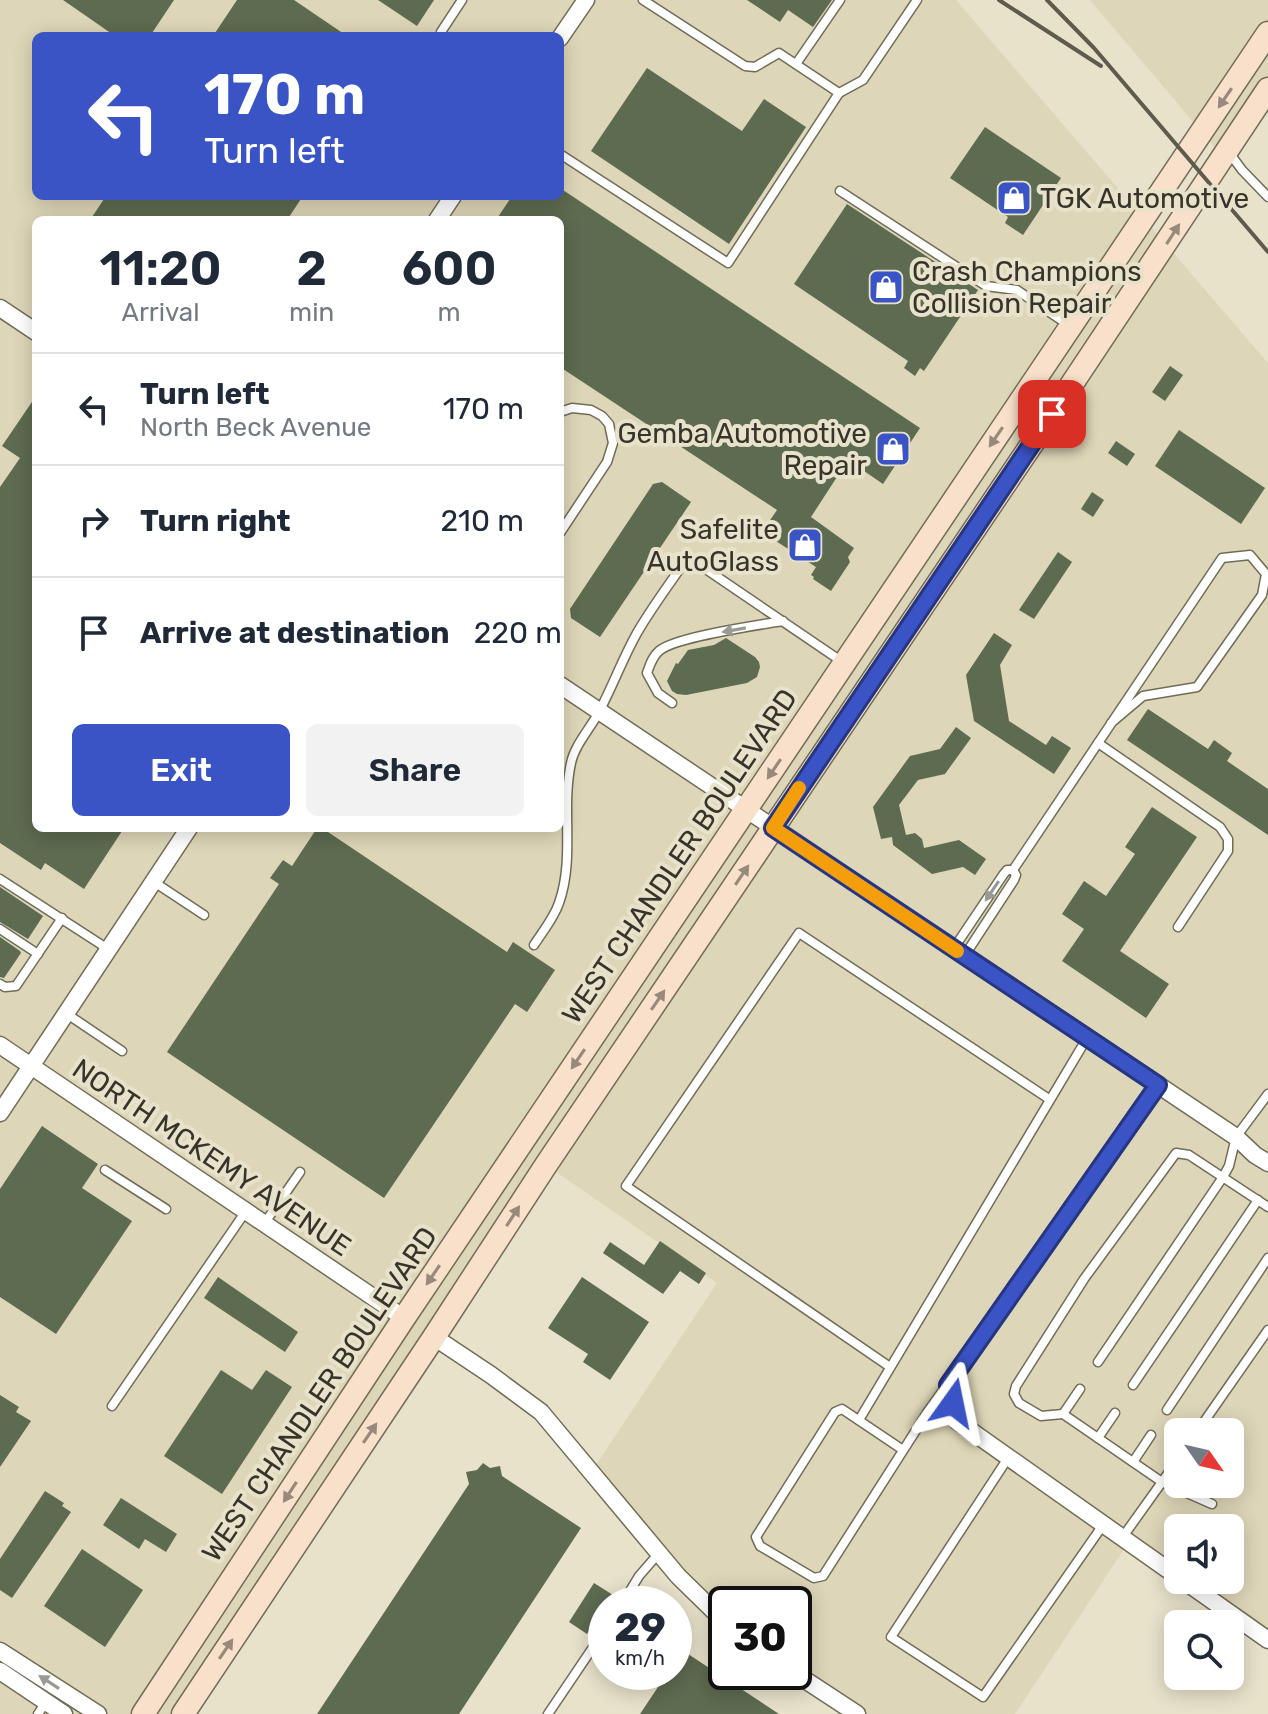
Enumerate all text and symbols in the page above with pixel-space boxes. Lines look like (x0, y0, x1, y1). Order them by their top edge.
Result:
text: 170 m (204, 62, 365, 128)
icon: left (72, 64, 176, 168)
one-way arrow (1218, 87, 1233, 108)
text: Turn left (204, 129, 345, 172)
shop icon: TGK Automotive (995, 179, 1033, 217)
place label: TGK Automotive (1040, 182, 1249, 215)
one-way arrow (1165, 223, 1180, 244)
text: 11:20 (99, 240, 222, 297)
text: 2 (296, 240, 327, 297)
text: 600 (402, 240, 496, 297)
place label: Crash Champions Collision Repair (912, 255, 1142, 320)
shop icon: Crash Champions Collision Repair (867, 268, 905, 306)
text: Arrival (122, 297, 200, 328)
text: min (289, 297, 334, 328)
text: m (438, 297, 461, 328)
text: Turn left (140, 376, 270, 412)
pin (1018, 380, 1086, 448)
icon: left (72, 387, 116, 431)
text: 170 m (443, 391, 524, 427)
icon: arrive (1030, 392, 1074, 436)
text: North Beck Avenue (140, 412, 371, 443)
place label: Gemba Automotive Repair (617, 417, 867, 482)
one-way arrow (989, 427, 1004, 448)
shop icon: Gemba Automotive Repair (874, 430, 912, 468)
icon: right (72, 499, 116, 543)
text: Turn right (140, 503, 291, 539)
text: 210 m (440, 503, 524, 539)
place label: Safelite AutoGlass (647, 513, 779, 578)
shop icon: Safelite AutoGlass (786, 526, 824, 564)
icon: arrive (72, 611, 116, 655)
text: Arrive at destination (140, 615, 450, 651)
text: 220 m (474, 615, 562, 651)
one-way arrow (722, 624, 747, 636)
street label: WEST CHANDLER BOULEVARD (555, 683, 804, 1030)
button: Exit (72, 724, 290, 816)
button: Share (306, 724, 524, 816)
one-way arrow (767, 758, 782, 779)
one-way arrow (734, 864, 749, 885)
one-way arrow (985, 880, 1000, 901)
one-way arrow (650, 989, 665, 1010)
one-way arrow (571, 1049, 586, 1070)
street label: NORTH MCKEMY AVENUE (66, 1052, 357, 1263)
one-way arrow (506, 1205, 521, 1226)
street label: WEST CHANDLER BOULEVARD (195, 1221, 444, 1568)
one-way arrow (426, 1264, 441, 1286)
position arrow (911, 1361, 995, 1445)
north arrow (1164, 1418, 1244, 1498)
map controls (1164, 1418, 1244, 1690)
one-way arrow (363, 1422, 377, 1444)
one-way arrow (282, 1481, 297, 1502)
button: sound (1164, 1514, 1244, 1594)
speed limit sign: 30 (708, 1586, 812, 1690)
text: 29 (614, 1604, 666, 1651)
button: search (1164, 1610, 1244, 1690)
one-way arrow (218, 1639, 233, 1660)
text: km/h (615, 1646, 665, 1670)
one-way arrow (38, 1675, 60, 1690)

